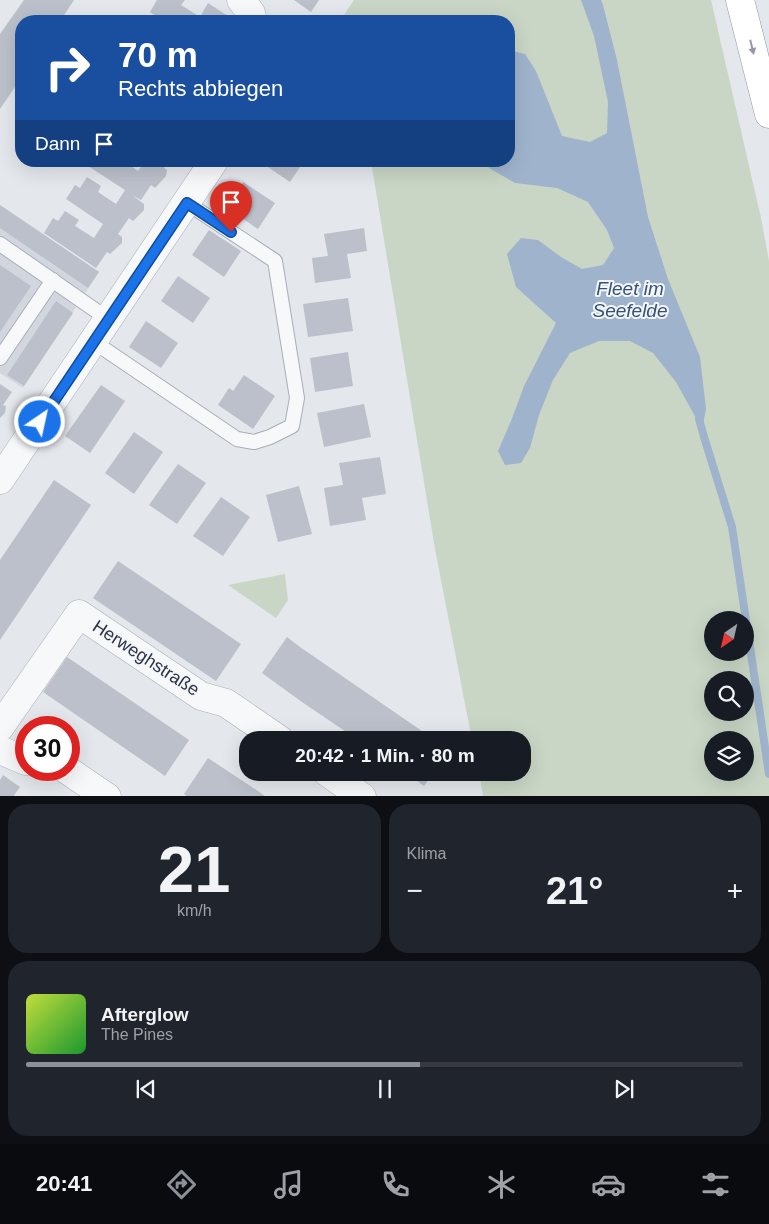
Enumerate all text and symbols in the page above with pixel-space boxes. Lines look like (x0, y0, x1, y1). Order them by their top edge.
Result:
icon: right (35, 35, 100, 100)
text: 70 m (118, 35, 198, 74)
one-way arrow (748, 40, 756, 55)
text: Rechts abbiegen (118, 76, 283, 101)
icon: arrive (90, 130, 118, 158)
text: Dann (35, 133, 80, 154)
pin (210, 181, 252, 232)
icon: arrive (217, 188, 245, 216)
water label: Fleet im Seefelde (592, 278, 668, 321)
position arrow (13, 395, 65, 447)
north arrow (704, 611, 754, 661)
map controls (704, 611, 754, 781)
street label: Herweghstraße (89, 616, 203, 700)
button: search (704, 671, 754, 721)
speed limit sign: 30 (15, 716, 80, 781)
button: layers (704, 731, 754, 781)
text: 20:42 · 1 Min. · 80 m (295, 745, 475, 766)
text: 21 (158, 833, 230, 906)
text: Klima (407, 845, 447, 862)
text: 21° (546, 870, 603, 912)
text: − (407, 875, 423, 906)
text: + (727, 875, 743, 906)
text: km/h (177, 902, 212, 919)
text: Afterglow (101, 1004, 189, 1025)
text: The Pines (101, 1026, 173, 1043)
icon: previous (132, 1075, 160, 1103)
icon: pause (371, 1075, 399, 1103)
icon: next (610, 1075, 638, 1103)
icon: directions (164, 1167, 199, 1202)
icon: music (271, 1167, 306, 1202)
icon: phone (378, 1167, 413, 1202)
icon: climate (484, 1167, 519, 1202)
icon: car (591, 1167, 626, 1202)
icon: filters (698, 1167, 733, 1202)
text: 20:41 (36, 1171, 92, 1196)

